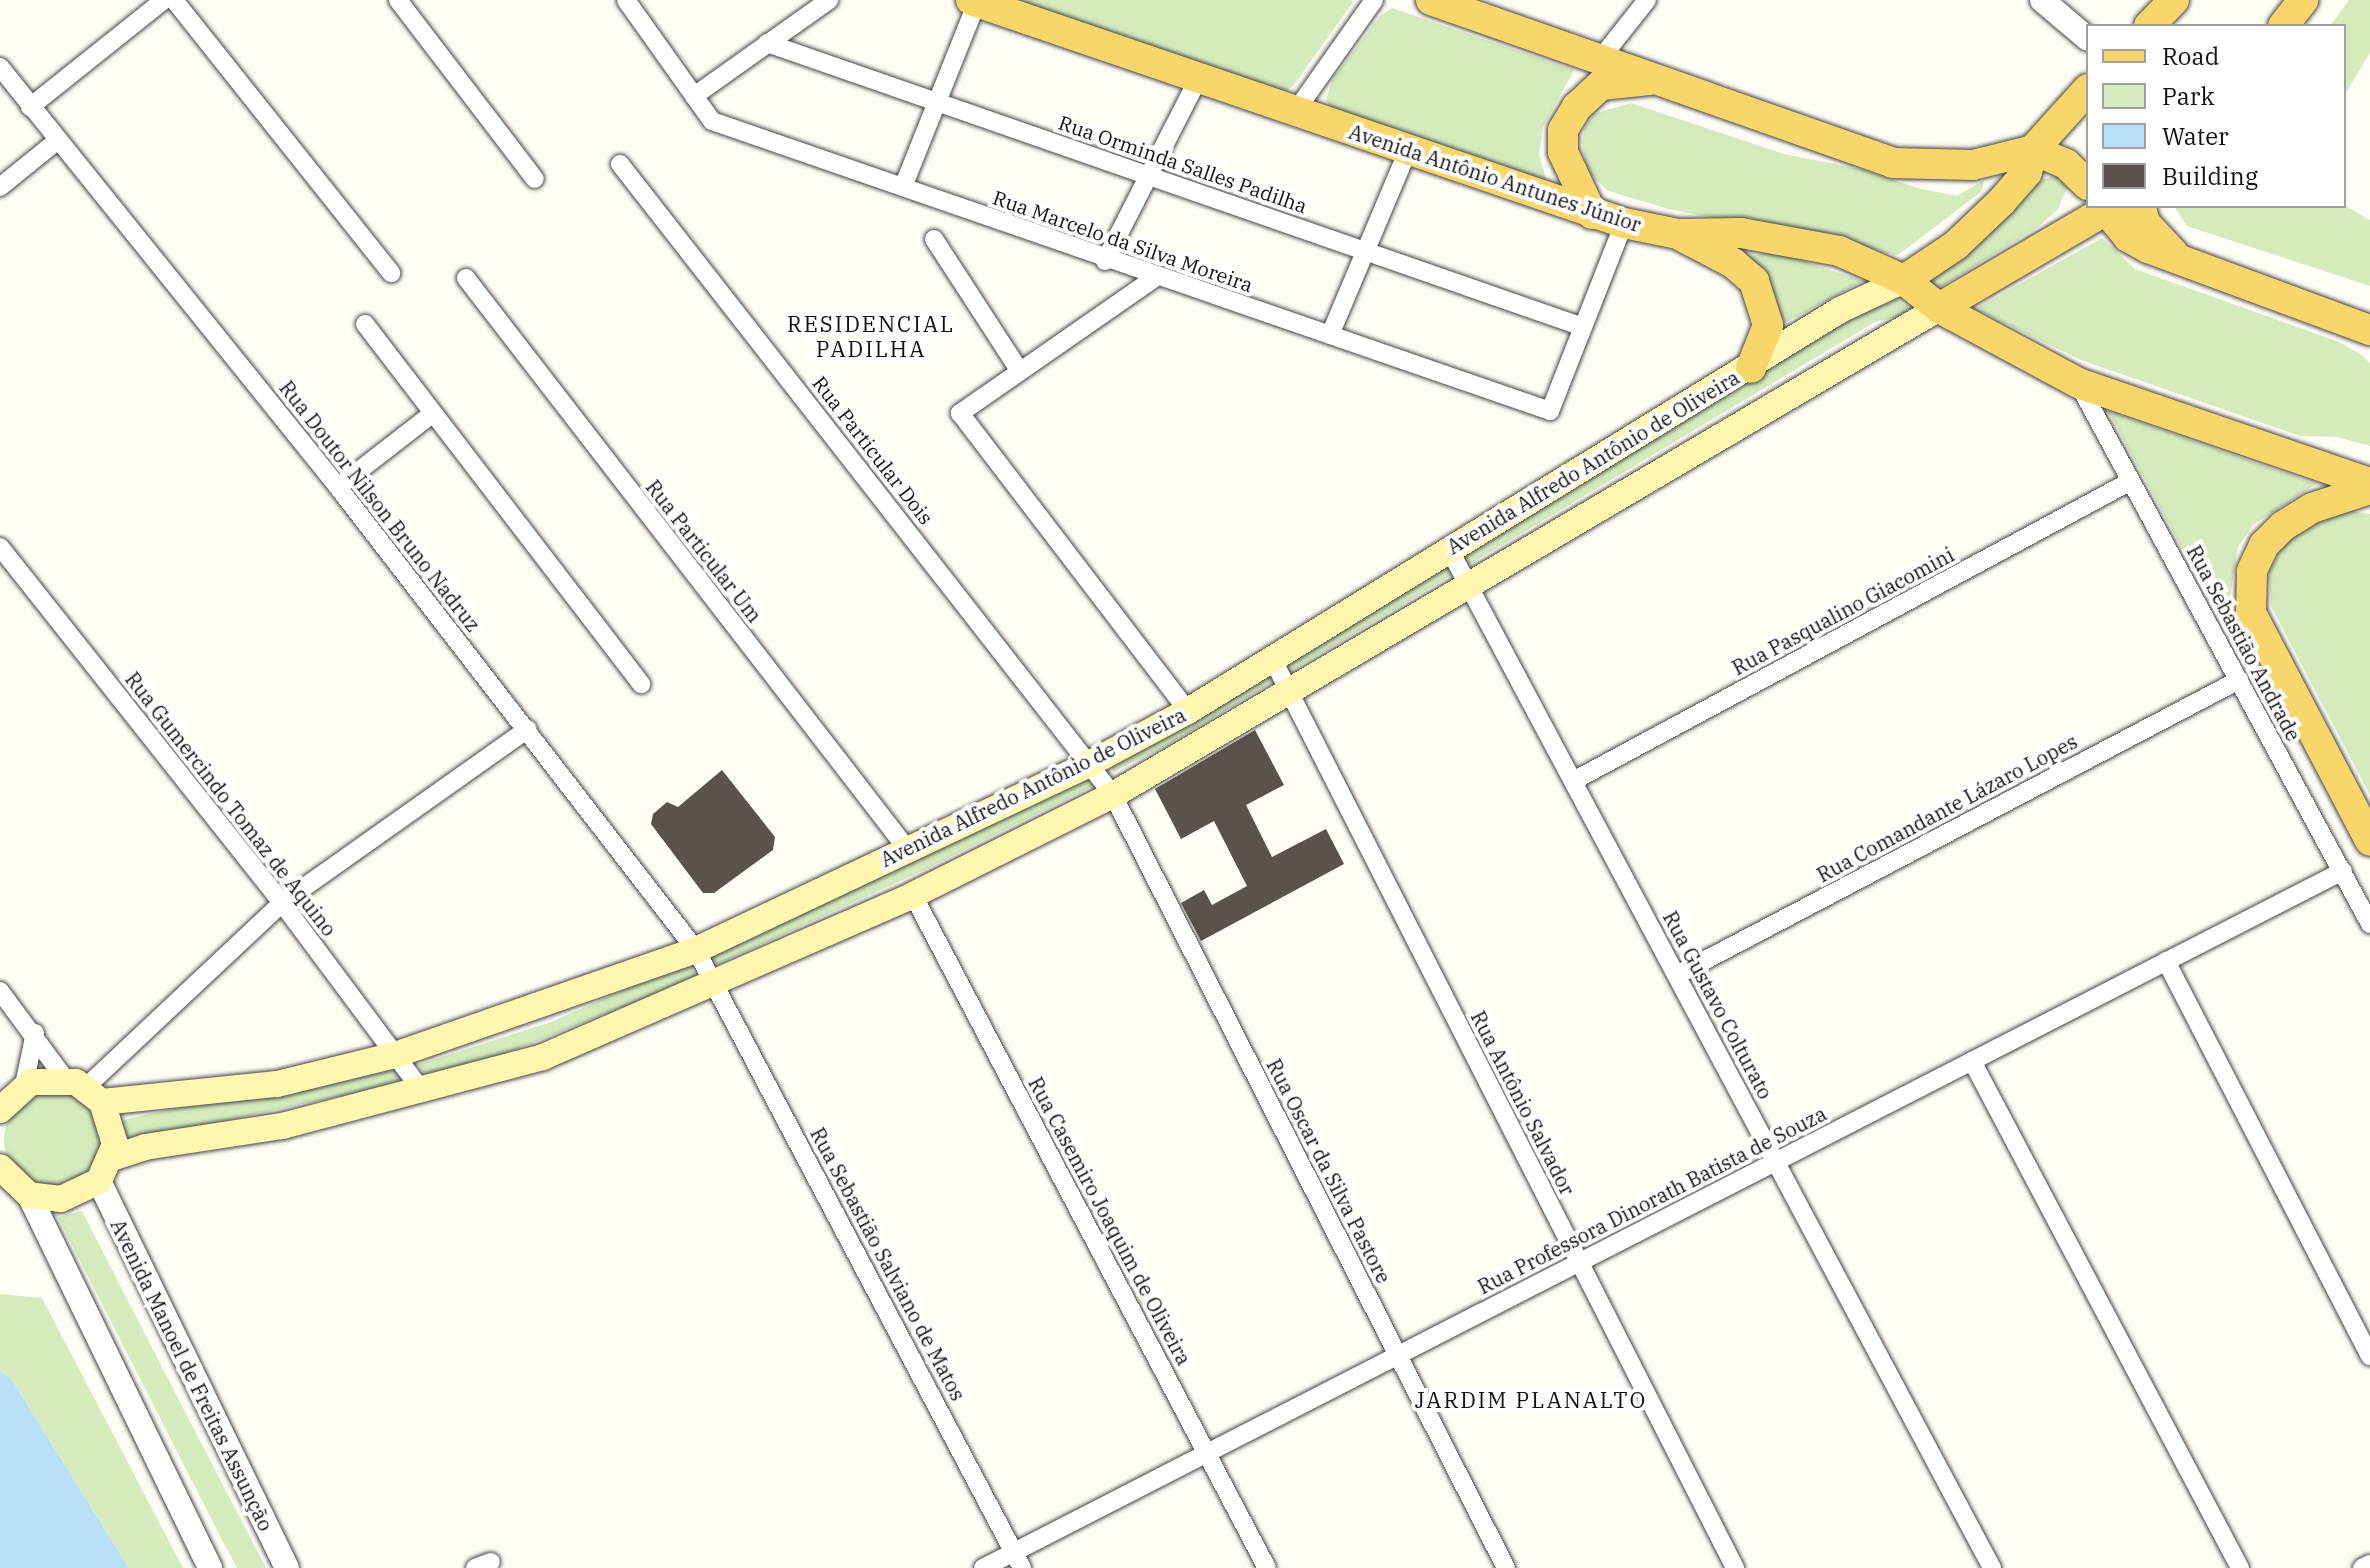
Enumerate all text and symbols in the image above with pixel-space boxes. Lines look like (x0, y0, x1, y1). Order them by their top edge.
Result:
legend (2086, 24, 2346, 208)
text: Road (2162, 40, 2219, 72)
text: Park (2162, 80, 2214, 112)
street label: Rua Orminda Salles Padilha (1056, 110, 1310, 218)
street label: Avenida Antônio Antunes Júnior (1346, 119, 1644, 237)
text: Water (2162, 120, 2229, 152)
text: Building (2162, 160, 2258, 192)
street label: Rua Marcelo da Silva Moreira (990, 185, 1256, 297)
district label: RESIDENCIAL PADILHA (787, 310, 955, 362)
street label: Avenida Alfredo Antônio de Oliveira (1443, 365, 1743, 559)
street label: Rua Particular Dois (808, 371, 938, 529)
street label: Rua Doutor Nilson Bruno Nadruz (275, 376, 485, 636)
street label: Rua Particular Um (641, 475, 767, 627)
street label: Rua Sebastião Andrade (2182, 541, 2306, 745)
street label: Rua Pasqualino Giacomini (1728, 542, 1958, 680)
street label: Rua Gumercindo Tomaz de Aquino (121, 667, 341, 941)
street label: Avenida Alfredo Antônio de Oliveira (876, 702, 1190, 872)
street label: Rua Comandante Lázaro Lopes (1813, 729, 2081, 887)
street label: Rua Gustavo Colturato (1658, 907, 1778, 1103)
street label: Rua Antônio Salvador (1466, 1007, 1580, 1199)
street label: Rua Oscar da Silva Pastore (1262, 1055, 1396, 1287)
street label: Rua Casemiro Joaquim de Oliveira (1024, 1073, 1196, 1369)
street label: Rua Professora Dinorath Batista de Souza (1474, 1101, 1830, 1299)
street label: Rua Sebastião Salviano de Matos (806, 1123, 970, 1405)
street label: Avenida Manoel de Freitas Assunção (106, 1215, 278, 1535)
district label: JARDIM PLANALTO (1415, 1387, 1647, 1413)

